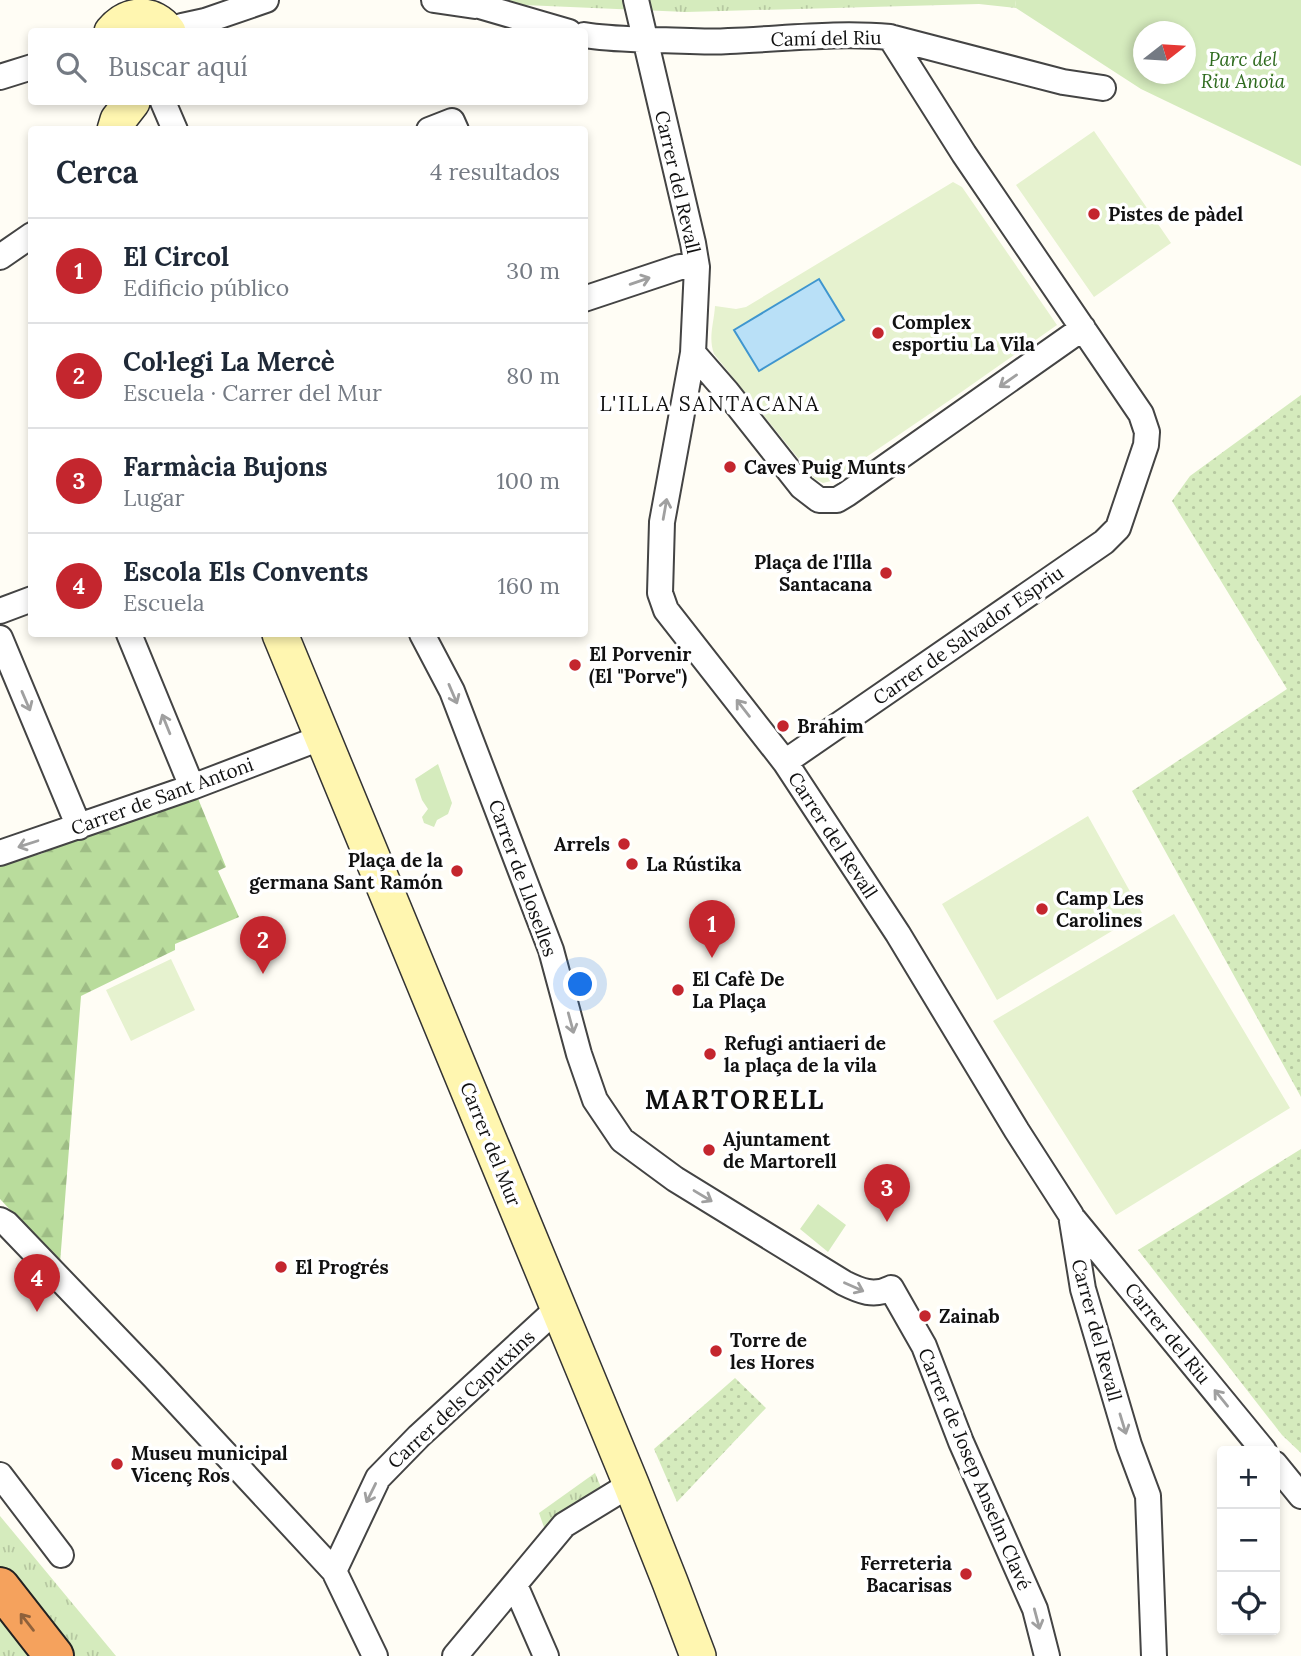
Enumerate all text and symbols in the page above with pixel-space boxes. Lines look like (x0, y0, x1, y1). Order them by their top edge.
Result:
north arrow (1133, 21, 1196, 84)
street label: Camí del Riu (770, 25, 882, 51)
search box (28, 28, 588, 105)
park label: Parc del Riu Anoia (1201, 47, 1286, 93)
icon: search (52, 48, 90, 86)
text: Buscar aquí (108, 50, 248, 83)
street label: Carrer del Revall (650, 108, 706, 256)
text: Cerca (56, 153, 138, 191)
text: 4 resultados (430, 157, 560, 186)
place label: Pistes de pàdel (1108, 202, 1243, 226)
marker: Pistes de pàdel (1086, 206, 1102, 222)
text: El Circol (123, 240, 229, 273)
text: 1 (74, 256, 84, 285)
text: 30 m (506, 256, 560, 285)
text: Edificio público (123, 273, 289, 302)
one-way arrow (629, 273, 651, 286)
place label: Complex esportiu La Vila (892, 310, 1035, 356)
marker: Complex esportiu La Vila (870, 325, 886, 341)
text: Col·legi La Mercè (123, 345, 335, 378)
text: 2 (73, 361, 85, 390)
text: 80 m (506, 361, 560, 390)
one-way arrow (998, 374, 1018, 388)
text: Escuela · Carrer del Mur (123, 378, 382, 407)
district label: L'ILLA SANTACANA (600, 390, 820, 417)
text: Farmàcia Bujons (123, 450, 328, 483)
place label: Caves Puig Munts (744, 455, 906, 479)
marker: Caves Puig Munts (722, 459, 738, 475)
text: 3 (73, 466, 85, 495)
text: 100 m (496, 466, 560, 495)
text: Lugar (123, 483, 185, 512)
one-way arrow (658, 498, 672, 520)
place label: Plaça de l'Illa Santacana (754, 550, 872, 596)
text: Escola Els Convents (123, 555, 368, 588)
street label: Carrer de Salvador Espriu (868, 560, 1068, 710)
marker: Plaça de l'Illa Santacana (878, 565, 894, 581)
text: 4 (73, 571, 85, 600)
text: 160 m (497, 571, 560, 600)
text: Escuela (123, 588, 205, 617)
place label: El Porvenir (El "Porve") (589, 642, 691, 689)
marker: El Porvenir (El "Porve") (567, 657, 583, 673)
one-way arrow (447, 683, 460, 705)
one-way arrow (21, 690, 34, 711)
one-way arrow (735, 700, 750, 718)
one-way arrow (159, 713, 172, 735)
place label: Brahim (797, 714, 864, 738)
marker: Brahim (775, 718, 791, 734)
street label: Carrer de Sant Antoni (67, 752, 257, 840)
street label: Carrer del Revall (783, 767, 883, 903)
street label: Carrer de Lloselles (483, 796, 563, 960)
place label: Arrels (554, 832, 610, 856)
marker: Arrels (616, 836, 632, 852)
one-way arrow (18, 838, 40, 851)
place label: Plaça de la germana Sant Ramón (249, 848, 443, 894)
place label: La Rústika (646, 852, 742, 876)
marker: La Rústika (624, 856, 640, 872)
marker: Plaça de la germana Sant Ramón (449, 863, 465, 879)
place label: Camp Les Carolines (1056, 886, 1144, 932)
pin: 1 (689, 900, 735, 958)
marker: Camp Les Carolines (1034, 901, 1050, 917)
pin: 2 (240, 916, 286, 974)
your location (563, 967, 597, 1001)
place label: El Cafè De La Plaça (692, 967, 785, 1013)
marker: El Cafè De La Plaça (670, 982, 686, 998)
one-way arrow (565, 1012, 578, 1034)
place label: Refugi antiaeri de la plaça de la vila (724, 1031, 886, 1077)
marker: Refugi antiaeri de la plaça de la vila (702, 1046, 718, 1062)
street label: Carrer del Mur (455, 1078, 527, 1210)
district label: MARTORELL (645, 1083, 825, 1116)
place label: Ajuntament de Martorell (723, 1127, 837, 1173)
marker: Ajuntament de Martorell (701, 1142, 717, 1158)
pin: 3 (864, 1164, 910, 1222)
one-way arrow (693, 1190, 713, 1204)
pin: 4 (14, 1254, 60, 1312)
place label: El Progrés (295, 1255, 389, 1279)
street label: Carrer del Revall (1066, 1256, 1128, 1404)
marker: El Progrés (273, 1259, 289, 1275)
street label: Carrer del Riu (1120, 1278, 1216, 1388)
one-way arrow (843, 1281, 864, 1294)
place label: Zainab (939, 1304, 1000, 1328)
marker: Zainab (917, 1308, 933, 1324)
street label: Carrer dels Caputxins (382, 1324, 540, 1473)
place label: Torre de les Hores (730, 1328, 814, 1374)
marker: Torre de les Hores (708, 1343, 724, 1359)
street label: Carrer de Josep Anselm Clavé (913, 1344, 1037, 1594)
one-way arrow (1213, 1390, 1229, 1408)
one-way arrow (1117, 1412, 1130, 1434)
place label: Museu municipal Vicenç Ros (131, 1441, 288, 1487)
map controls (1217, 1446, 1280, 1635)
button: + (1217, 1446, 1280, 1509)
marker: Museu municipal Vicenç Ros (109, 1456, 125, 1472)
one-way arrow (364, 1482, 377, 1503)
button: − (1217, 1509, 1280, 1572)
place label: Ferreteria Bacarisas (860, 1551, 952, 1597)
marker: Ferreteria Bacarisas (958, 1566, 974, 1582)
button: locate (1217, 1572, 1280, 1635)
one-way arrow (1032, 1608, 1045, 1630)
one-way arrow (20, 1613, 35, 1631)

